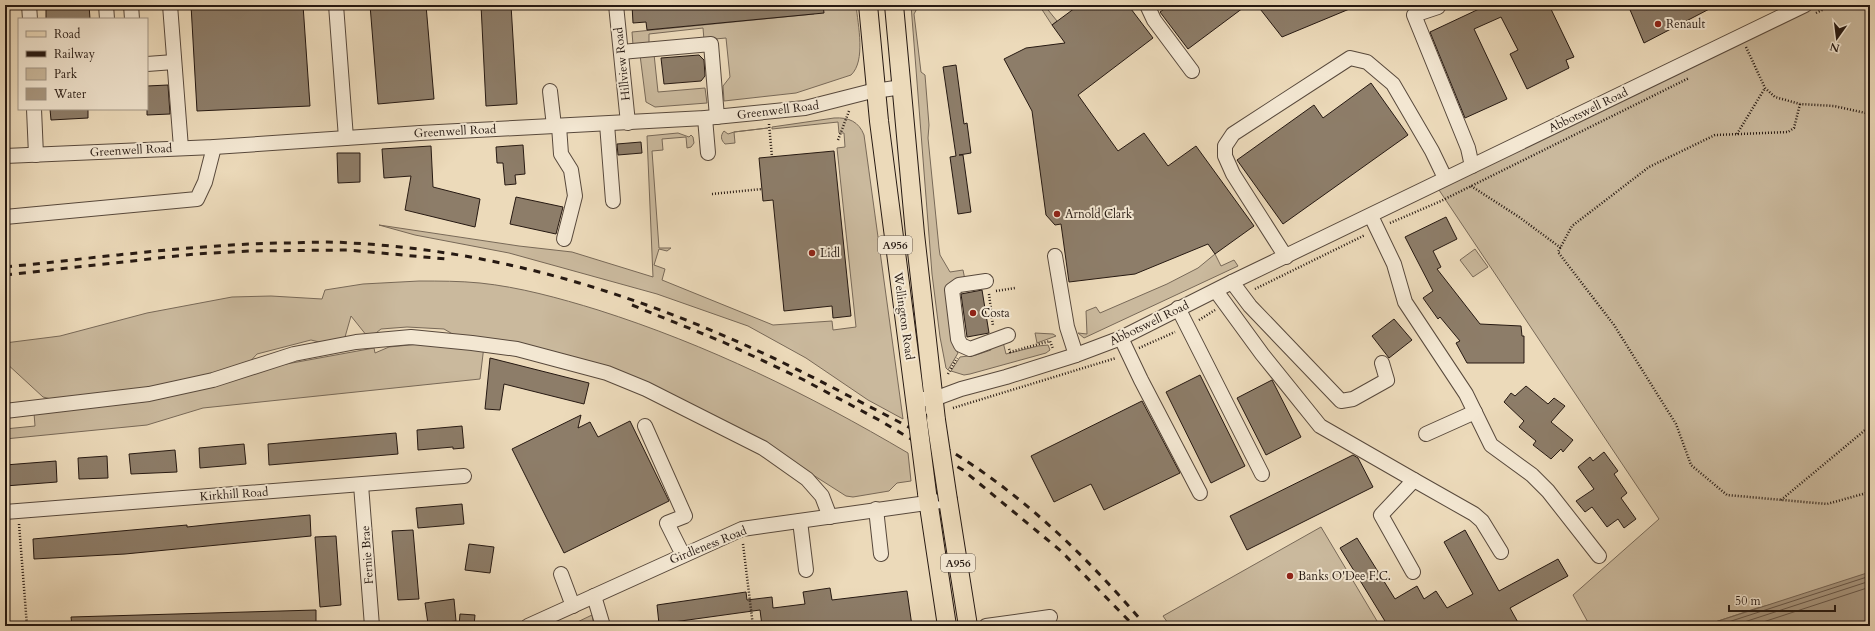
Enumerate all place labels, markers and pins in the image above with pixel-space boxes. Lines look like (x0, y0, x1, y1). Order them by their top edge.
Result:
place label: Renault (1666, 16, 1705, 32)
marker: Renault (1653, 19, 1663, 29)
place label: Arnold Clark (1065, 206, 1133, 222)
marker: Arnold Clark (1052, 209, 1062, 219)
place label: Lidl (820, 245, 840, 261)
marker: Lidl (807, 248, 817, 258)
place label: Costa (981, 305, 1010, 321)
marker: Costa (968, 308, 978, 318)
place label: Banks O'Dee F.C. (1298, 568, 1391, 584)
marker: Banks O'Dee F.C. (1285, 571, 1295, 581)

